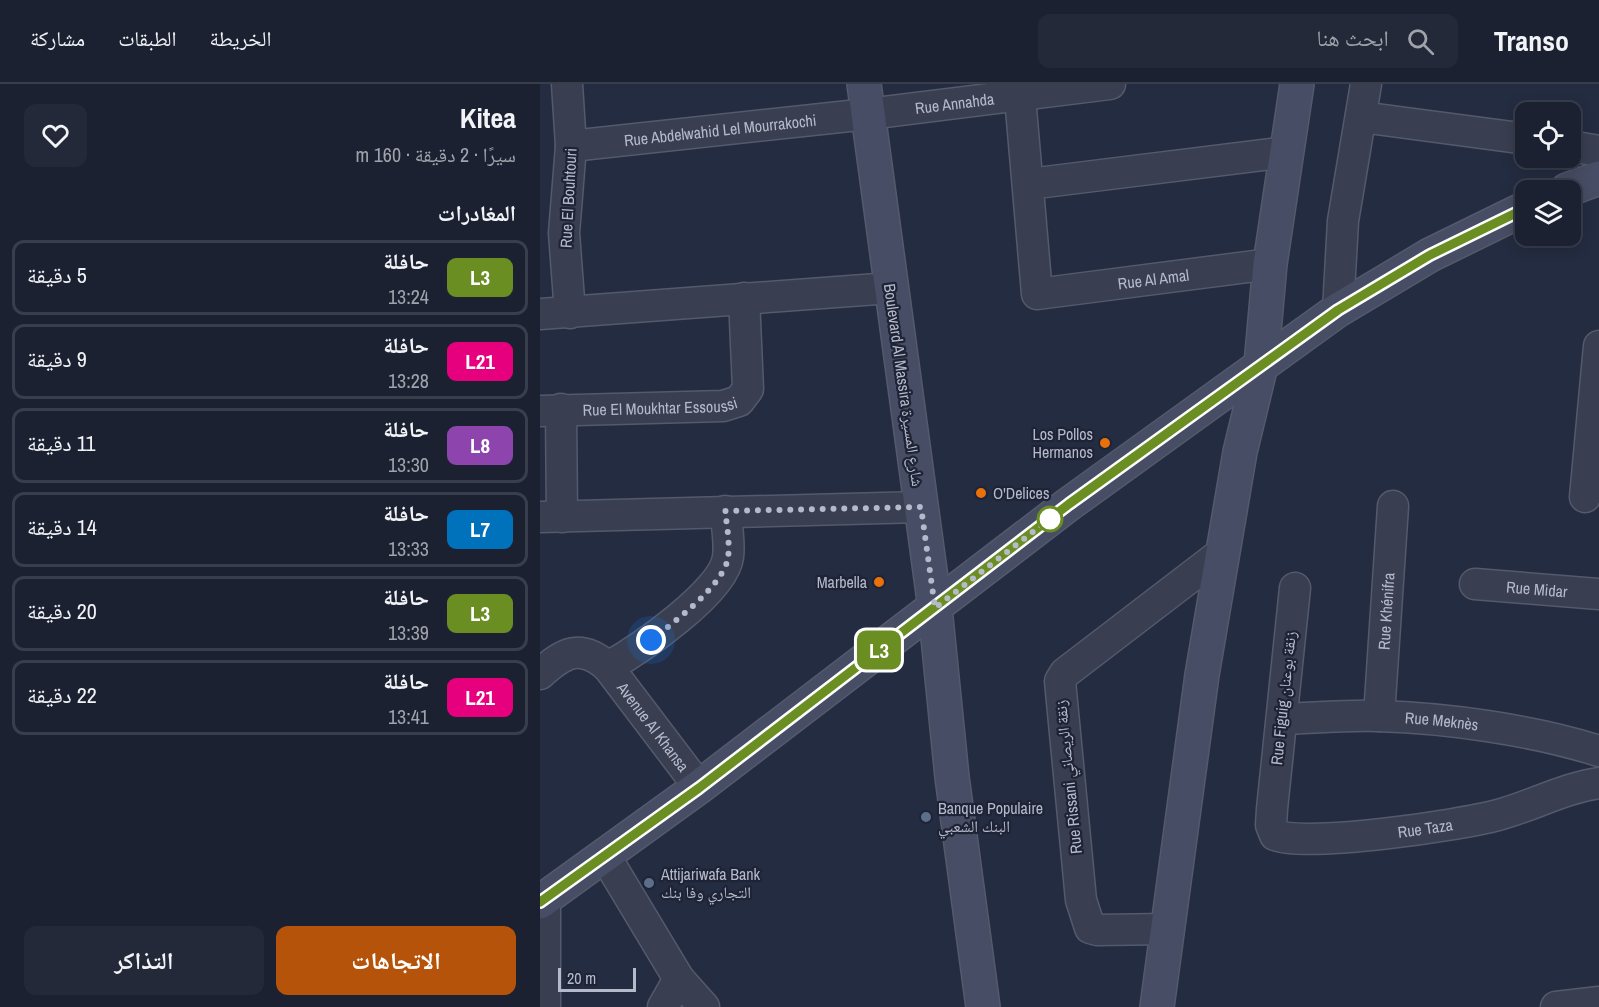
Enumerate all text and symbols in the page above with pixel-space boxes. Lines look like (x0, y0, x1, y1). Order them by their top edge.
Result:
search box (1038, 14, 1458, 68)
text: Transo (1494, 22, 1569, 60)
text: ابحث هنا (1317, 23, 1389, 53)
text: مشاركة (30, 24, 85, 53)
text: الطبقات (118, 24, 177, 53)
text: الخريطة (210, 24, 271, 53)
icon: search (1404, 25, 1437, 58)
street label: Rue Annahda (914, 87, 996, 119)
text: Kitea (460, 99, 516, 137)
map controls (1515, 102, 1581, 246)
button: locate (1515, 102, 1581, 168)
button: heart (24, 104, 87, 167)
street label: Rue Abdelwahid Lel Mourrakochi (623, 109, 817, 151)
text: سيرًا · 2 دقيقة · 160 m (355, 141, 516, 168)
street label: Rue El Bouhtouri (554, 148, 582, 248)
button: layers (1515, 180, 1581, 246)
text: المغادرات (438, 198, 516, 228)
text: حافلة (383, 246, 429, 276)
text: 5 دقيقة (27, 260, 87, 290)
text: L3 (470, 263, 490, 292)
street label: Rue Al Amal (1116, 264, 1190, 295)
street label: Boulevard Al Massira شارع المسيرة (879, 282, 929, 488)
text: 13:24 (388, 283, 429, 310)
text: حافلة (383, 330, 429, 360)
text: 9 دقيقة (27, 344, 87, 374)
text: L21 (465, 347, 495, 376)
text: 13:28 (388, 367, 429, 394)
street label: Rue El Moukhtar Essoussi (582, 391, 740, 421)
text: حافلة (383, 414, 429, 444)
place label: Los Pollos Hermanos (1032, 423, 1093, 463)
text: 11 دقيقة (27, 428, 96, 458)
text: L8 (470, 431, 490, 460)
marker: Los Pollos Hermanos (1098, 436, 1112, 450)
text: 13:30 (388, 451, 429, 478)
place label: O'Delices (993, 482, 1049, 504)
marker: O'Delices (974, 486, 988, 500)
text: حافلة (383, 498, 429, 528)
unlabelled marker (1037, 506, 1063, 532)
text: 14 دقيقة (27, 512, 97, 542)
text: L7 (470, 515, 490, 544)
text: 13:33 (388, 535, 429, 562)
place label: Marbella (817, 571, 868, 593)
street label: Rue Khénifra (1372, 571, 1400, 651)
marker: Marbella (872, 575, 886, 589)
street label: Rue Midar (1505, 576, 1569, 602)
text: حافلة (383, 582, 429, 612)
text: 20 دقيقة (27, 596, 97, 626)
text: L3 (470, 599, 490, 628)
text: 13:39 (388, 619, 429, 646)
your location (636, 625, 666, 655)
line badge: L3 (852, 630, 906, 670)
street label: Rue Figuig زنقة بوعنان (1265, 630, 1301, 766)
text: L3 (869, 636, 889, 665)
text: حافلة (383, 666, 429, 696)
street label: Avenue Al Khansa (612, 677, 695, 777)
text: 22 دقيقة (27, 680, 97, 710)
text: L21 (465, 683, 495, 712)
street label: Rue Rissani زنقة الريصاني (1049, 699, 1089, 855)
text: 13:41 (388, 703, 429, 730)
street label: Rue Meknès (1404, 706, 1480, 736)
place label: Banque Populaire البنك الشعبي (938, 797, 1043, 839)
marker: Banque Populaire البنك الشعبي (919, 810, 933, 824)
street label: Rue Taza (1396, 813, 1455, 843)
place label: Attijariwafa Bank التجاري وفا بنك (660, 863, 761, 905)
marker: Attijariwafa Bank التجاري وفا بنك (642, 876, 656, 890)
button: التذاكر (24, 926, 264, 995)
button: الاتجاهات (276, 926, 516, 995)
scale bar (558, 965, 636, 992)
text: 20 m (567, 967, 596, 989)

